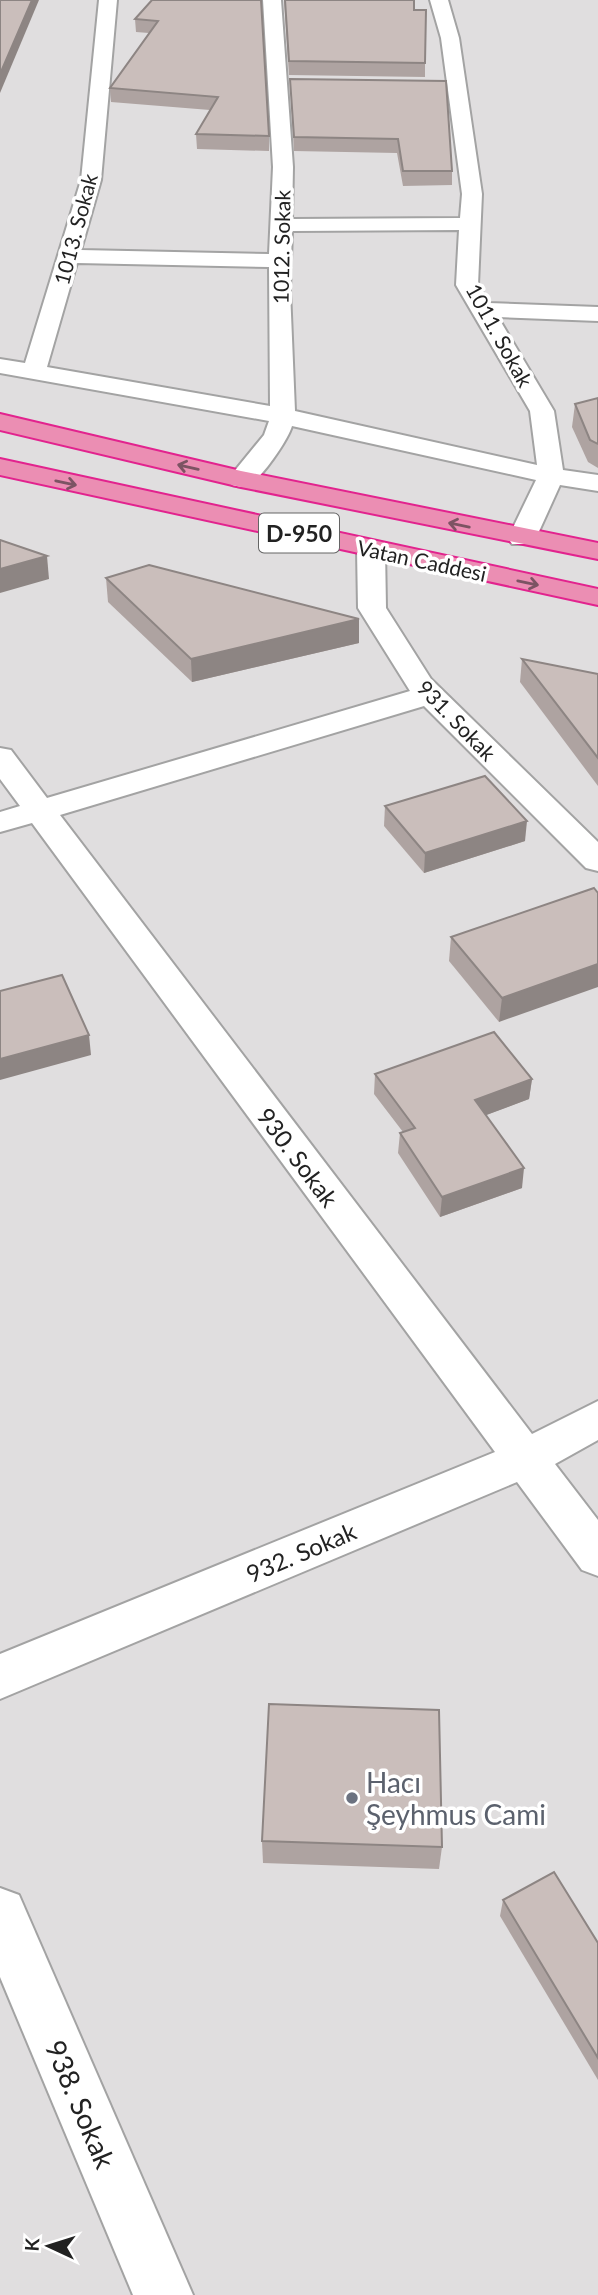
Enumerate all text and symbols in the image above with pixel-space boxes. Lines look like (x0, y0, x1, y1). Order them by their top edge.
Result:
street label: 1013. Sokak (48, 170, 102, 287)
street label: 1012. Sokak (268, 189, 294, 304)
street label: 1011. Sokak (461, 279, 539, 391)
one-way arrow (177, 460, 200, 474)
one-way arrow (54, 477, 77, 491)
road number: D-950 (259, 513, 339, 552)
one-way arrow (448, 517, 471, 531)
street label: Vatan Caddesi (355, 534, 489, 586)
one-way arrow (516, 577, 539, 591)
street label: 931. Sokak (413, 675, 502, 766)
street label: 930. Sokak (251, 1102, 345, 1213)
street label: 932. Sokak (242, 1516, 361, 1588)
place label: Hacı Şeyhmus Cami (366, 1765, 546, 1831)
marker: Hacı Şeyhmus Cami (344, 1790, 360, 1806)
street label: 938. Sokak (39, 2035, 123, 2174)
north arrow (14, 2211, 84, 2281)
text: K (20, 2237, 44, 2252)

